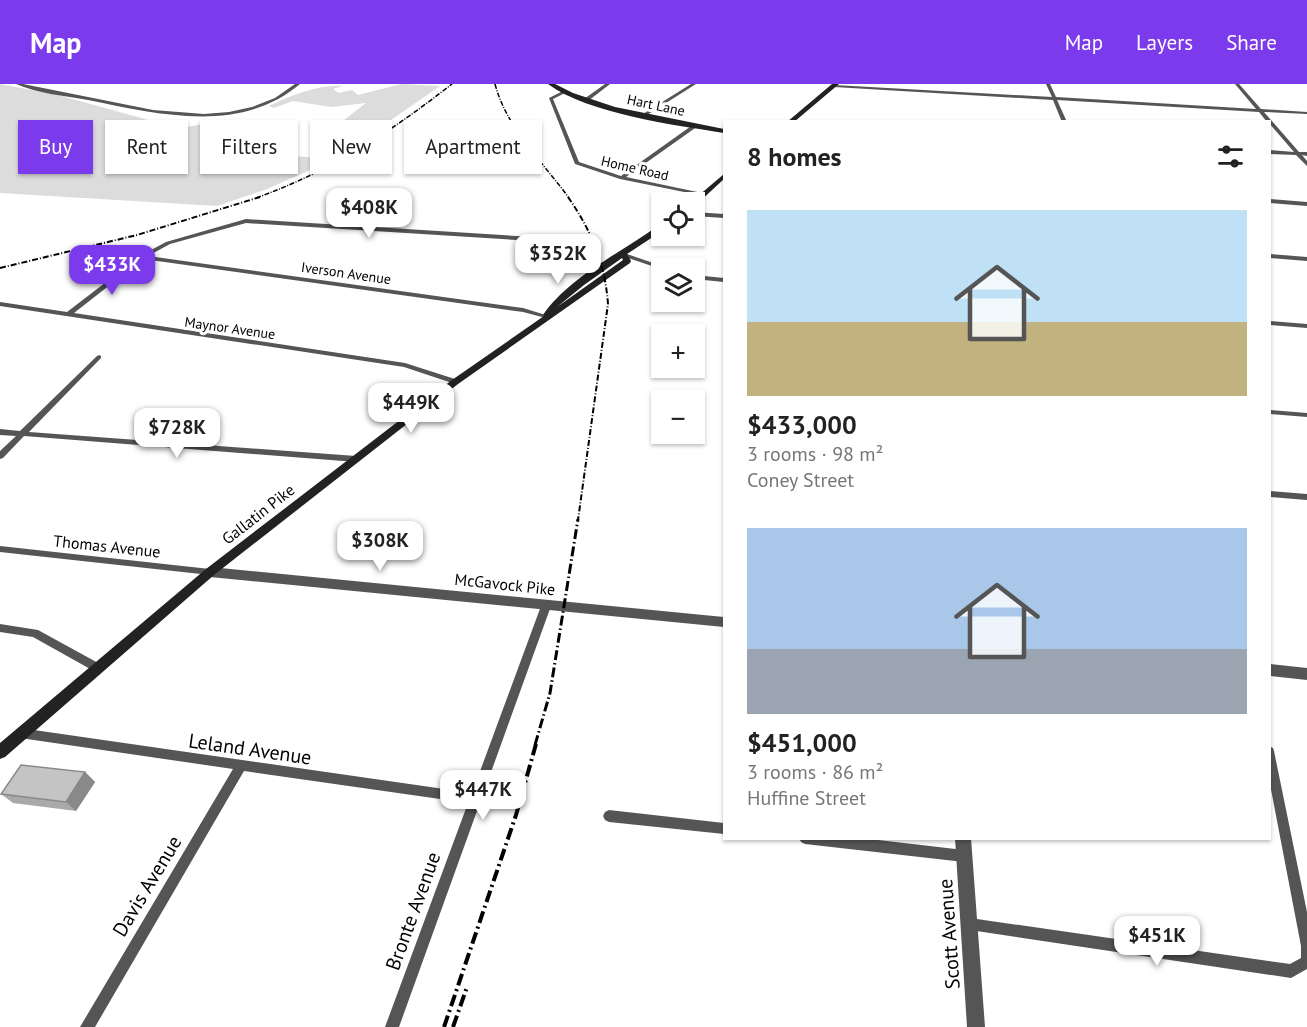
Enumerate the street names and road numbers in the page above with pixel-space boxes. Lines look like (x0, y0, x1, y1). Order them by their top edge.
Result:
street label: Hart Lane (625, 90, 687, 120)
street label: Home Road (599, 151, 671, 185)
street label: Iverson Avenue (300, 258, 392, 288)
street label: Maynor Avenue (183, 313, 277, 343)
street label: Gallatin Pike (218, 479, 298, 549)
street label: Thomas Avenue (52, 530, 162, 562)
street label: McGavock Pike (454, 569, 556, 599)
street label: Leland Avenue (187, 728, 313, 770)
street label: Davis Avenue (107, 831, 187, 941)
street label: Bronte Avenue (380, 848, 446, 974)
street label: Scott Avenue (932, 878, 966, 990)

